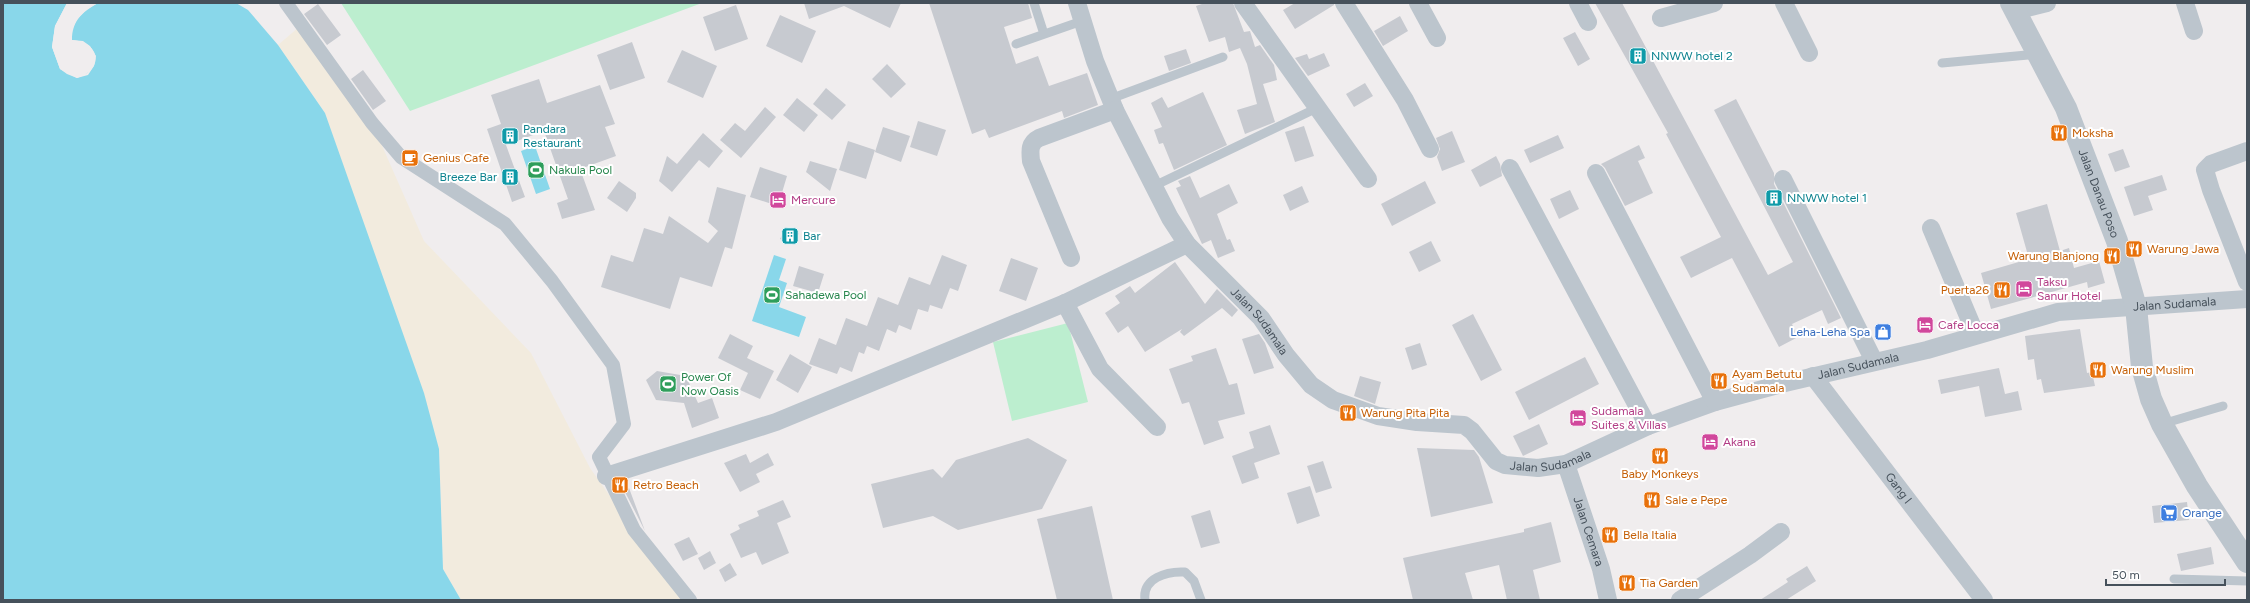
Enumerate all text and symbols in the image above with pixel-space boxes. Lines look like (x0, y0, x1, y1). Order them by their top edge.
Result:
building icon: NNWW hotel 2 (1628, 46, 1648, 66)
place label: NNWW hotel 2 (1651, 49, 1733, 63)
place label: Pandara Restaurant (523, 122, 582, 150)
restaurant icon: Moksha (2049, 123, 2069, 143)
building icon: Pandara Restaurant (500, 126, 520, 146)
place label: Moksha (2072, 126, 2113, 140)
street label: Jalan Danau Poso (2075, 147, 2122, 240)
cafe icon: Genius Cafe (400, 148, 420, 168)
place label: Genius Cafe (423, 151, 490, 165)
sports icon: Nakula Pool (526, 160, 546, 180)
place label: Nakula Pool (549, 163, 612, 177)
building icon: Breeze Bar (500, 167, 520, 187)
place label: Breeze Bar (440, 170, 497, 184)
building icon: NNWW hotel 1 (1764, 188, 1784, 208)
hotel icon: Mercure (768, 190, 788, 210)
place label: NNWW hotel 1 (1787, 191, 1867, 205)
place label: Mercure (791, 193, 836, 207)
building icon: Bar (780, 226, 800, 246)
place label: Bar (803, 229, 821, 243)
restaurant icon: Warung Jawa (2124, 239, 2144, 259)
place label: Warung Jawa (2147, 242, 2219, 256)
restaurant icon: Warung Blanjong (2102, 246, 2122, 266)
place label: Warung Blanjong (2008, 249, 2099, 263)
place label: Taksu Sanur Hotel (2037, 275, 2101, 303)
hotel icon: Taksu Sanur Hotel (2014, 279, 2034, 299)
restaurant icon: Puerta26 (1992, 280, 2012, 300)
place label: Puerta26 (1941, 283, 1989, 297)
sports icon: Sahadewa Pool (762, 285, 782, 305)
street label: Jalan Sudamala (1228, 285, 1291, 358)
place label: Sahadewa Pool (785, 288, 866, 302)
street label: Jalan Sudamala (2133, 294, 2216, 314)
hotel icon: Cafe Locca (1915, 315, 1935, 335)
place label: Cafe Locca (1938, 318, 1999, 332)
shop icon: Leha-Leha Spa (1873, 322, 1893, 342)
place label: Leha-Leha Spa (1790, 325, 1870, 339)
street label: Jalan Sudamala (1816, 350, 1900, 382)
restaurant icon: Warung Muslim (2088, 360, 2108, 380)
place label: Warung Muslim (2111, 363, 2194, 377)
place label: Ayam Betutu Sudamala (1732, 367, 1802, 395)
place label: Power Of Now Oasis (681, 370, 739, 398)
restaurant icon: Ayam Betutu Sudamala (1709, 371, 1729, 391)
sports icon: Power Of Now Oasis (658, 374, 678, 394)
restaurant icon: Warung Pita Pita (1338, 403, 1358, 423)
place label: Sudamala Suites & Villas (1591, 404, 1667, 432)
place label: Warung Pita Pita (1361, 406, 1449, 420)
hotel icon: Sudamala Suites & Villas (1568, 408, 1588, 428)
hotel icon: Akana (1700, 432, 1720, 452)
place label: Akana (1723, 435, 1756, 449)
street label: Jalan Sudamala (1509, 446, 1593, 475)
restaurant icon: Baby Monkeys (1650, 446, 1670, 466)
place label: Baby Monkeys (1621, 467, 1699, 481)
street label: Gang I (1882, 470, 1915, 506)
restaurant icon: Retro Beach (610, 475, 630, 495)
place label: Retro Beach (633, 478, 699, 492)
restaurant icon: Sale e Pepe (1642, 490, 1662, 510)
place label: Sale e Pepe (1665, 493, 1728, 507)
street label: Jalan Cemara (1570, 495, 1607, 568)
supermarket icon: Orange (2159, 503, 2179, 523)
place label: Orange (2182, 506, 2222, 520)
restaurant icon: Bella Italia (1600, 525, 1620, 545)
place label: Bella Italia (1623, 528, 1677, 542)
scale bar (2106, 561, 2225, 587)
text: 50 m (2112, 568, 2140, 582)
restaurant icon: Tia Garden (1617, 573, 1637, 593)
place label: Tia Garden (1640, 576, 1698, 590)

